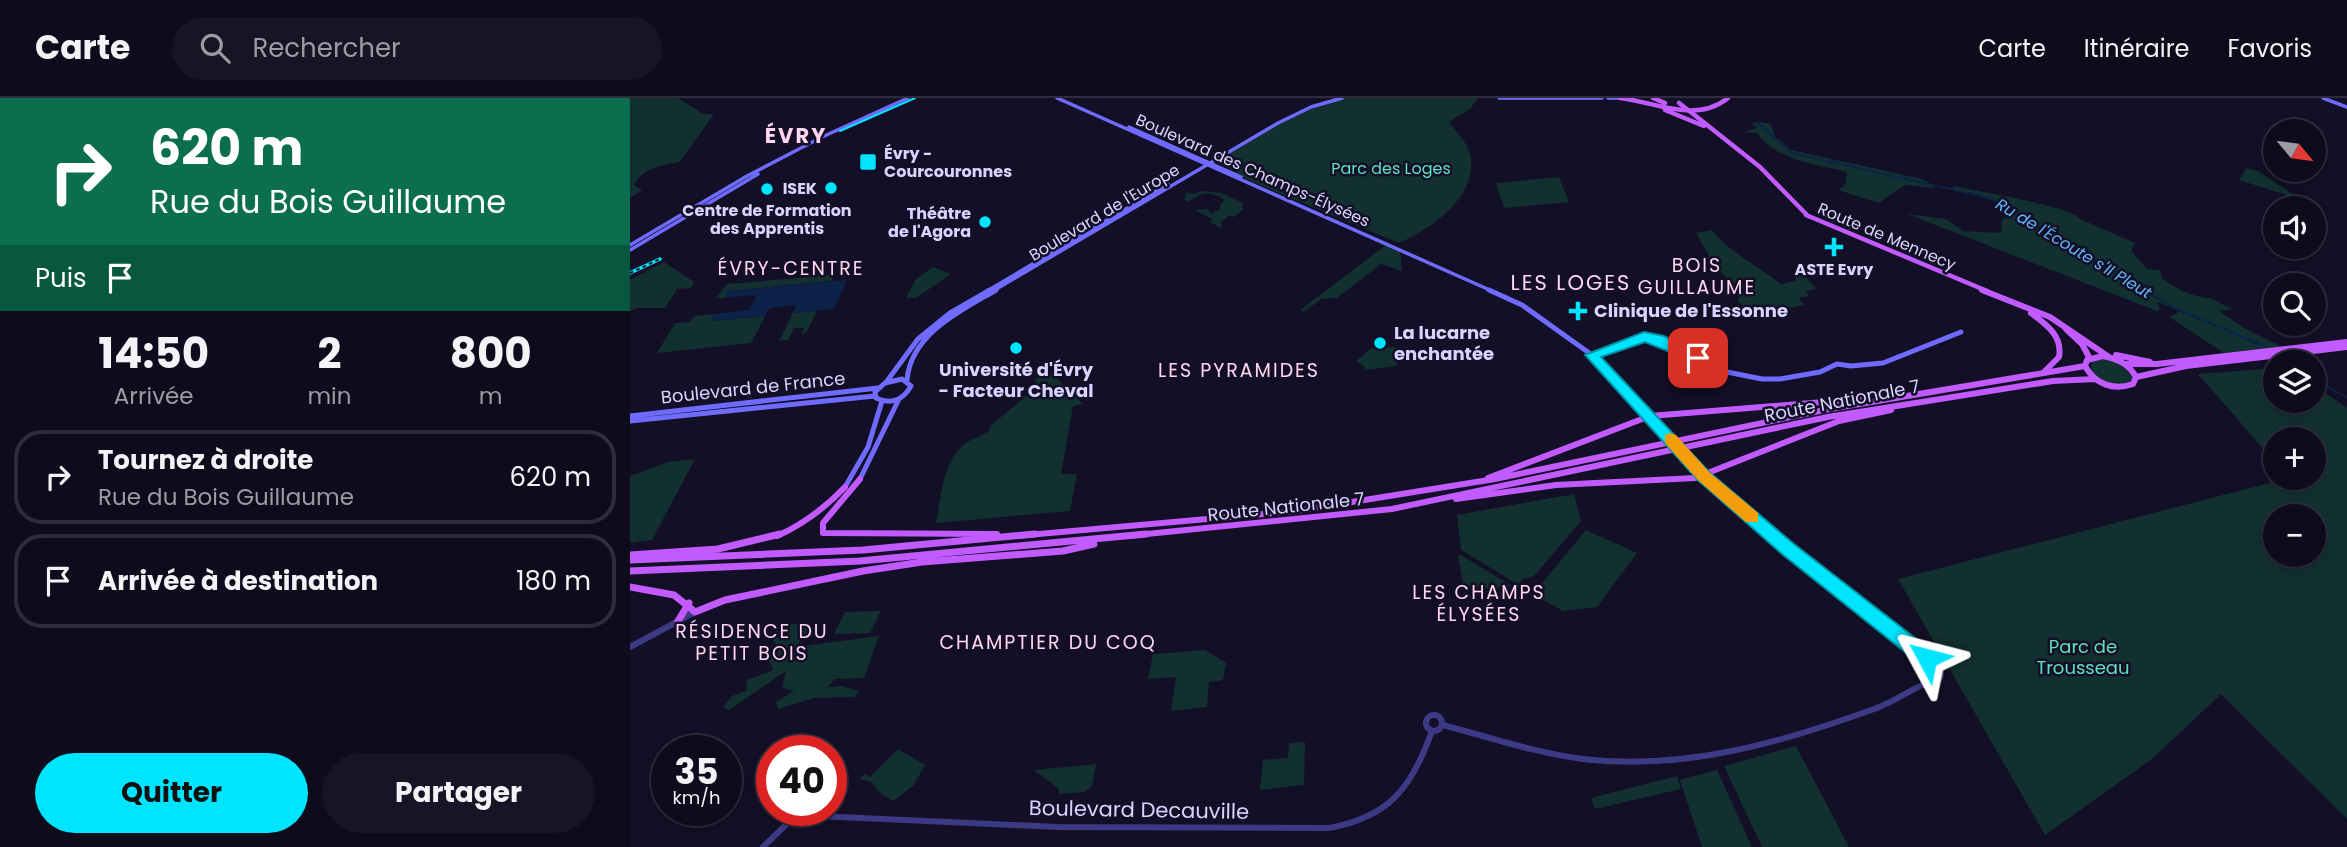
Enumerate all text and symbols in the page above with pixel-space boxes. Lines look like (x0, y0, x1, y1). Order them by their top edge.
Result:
search box (172, 17, 662, 80)
text: Carte (35, 24, 130, 71)
icon: search (196, 29, 234, 67)
text: Rechercher (252, 30, 401, 66)
text: Carte (1978, 32, 2046, 65)
text: Itinéraire (2084, 32, 2189, 65)
text: Favoris (2227, 32, 2312, 65)
street label: Boulevard des Champs-Élysées (1132, 108, 1373, 233)
text: 620 m (150, 114, 303, 182)
north arrow (2263, 119, 2326, 182)
map controls (2263, 119, 2326, 567)
district label: ÉVRY (765, 121, 827, 150)
icon: right (35, 126, 126, 217)
place label: Évry - Courcouronnes (884, 142, 1012, 183)
marker: Évry - Courcouronnes (858, 152, 878, 172)
park label: Parc des Loges (1331, 157, 1451, 180)
street label: Boulevard de l'Europe (1025, 158, 1184, 267)
place label: ISEK (783, 177, 817, 200)
text: Rue du Bois Guillaume (150, 179, 506, 224)
marker: ISEK (823, 180, 839, 196)
marker: Centre de Formation des Apprentis (759, 181, 775, 197)
water label: Ru de l'Écoute s'Il Pleut (1991, 193, 2157, 305)
button: sound (2263, 196, 2326, 259)
street label: Route de Mennecy (1814, 197, 1959, 276)
place label: Centre de Formation des Apprentis (682, 199, 852, 240)
place label: Théâtre de l'Agora (888, 202, 971, 243)
marker: Théâtre de l'Agora (977, 214, 993, 230)
marker: ASTE Evry (1824, 237, 1844, 257)
district label: BOIS GUILLAUME (1638, 252, 1756, 301)
district label: ÉVRY-CENTRE (717, 255, 865, 282)
place label: ASTE Evry (1795, 258, 1874, 281)
icon: arrive (101, 259, 139, 297)
text: Puis (35, 260, 87, 296)
district label: LES LOGES (1511, 268, 1631, 297)
button: search (2263, 273, 2326, 336)
place label: Clinique de l'Essonne (1594, 298, 1788, 323)
marker: Clinique de l'Essonne (1568, 301, 1588, 321)
place label: La lucarne enchantée (1394, 320, 1494, 366)
text: 14:50 (98, 324, 209, 383)
text: 2 (317, 324, 341, 383)
text: 800 (450, 324, 532, 383)
pin (1668, 328, 1728, 388)
marker: La lucarne enchantée (1372, 335, 1388, 351)
icon: arrive (1679, 339, 1717, 377)
marker: Université d'Évry - Facteur Cheval (1008, 340, 1024, 356)
button: layers (2263, 350, 2326, 413)
place label: Université d'Évry - Facteur Cheval (939, 357, 1094, 403)
district label: LES PYRAMIDES (1158, 357, 1320, 384)
street label: Boulevard de France (659, 365, 846, 410)
street label: Route Nationale 7 (1762, 373, 1922, 428)
text: Arrivée (114, 380, 194, 412)
text: min (307, 380, 351, 412)
text: m (479, 380, 503, 412)
button: + (2263, 427, 2326, 490)
text: Tournez à droite (98, 442, 313, 478)
icon: right (39, 458, 77, 496)
text: 620 m (509, 459, 591, 495)
text: Rue du Bois Guillaume (98, 481, 354, 513)
street label: Route Nationale 7 (1206, 486, 1366, 527)
button: − (2263, 504, 2326, 567)
icon: arrive (39, 562, 77, 600)
text: Arrivée à destination (98, 563, 378, 599)
text: 180 m (516, 563, 591, 599)
district label: LES CHAMPS ÉLYSÉES (1412, 579, 1546, 628)
district label: RÉSIDENCE DU PETIT BOIS (675, 618, 829, 667)
position arrow (1890, 621, 1964, 695)
district label: CHAMPTIER DU COQ (939, 629, 1157, 656)
park label: Parc de Trousseau (2036, 634, 2130, 680)
speed limit sign: 40 (756, 735, 847, 826)
text: 35 (675, 747, 718, 796)
button: Quitter (35, 753, 308, 833)
button: Partager (322, 753, 595, 833)
text: km/h (673, 785, 720, 810)
street label: Boulevard Decauville (1029, 793, 1249, 826)

